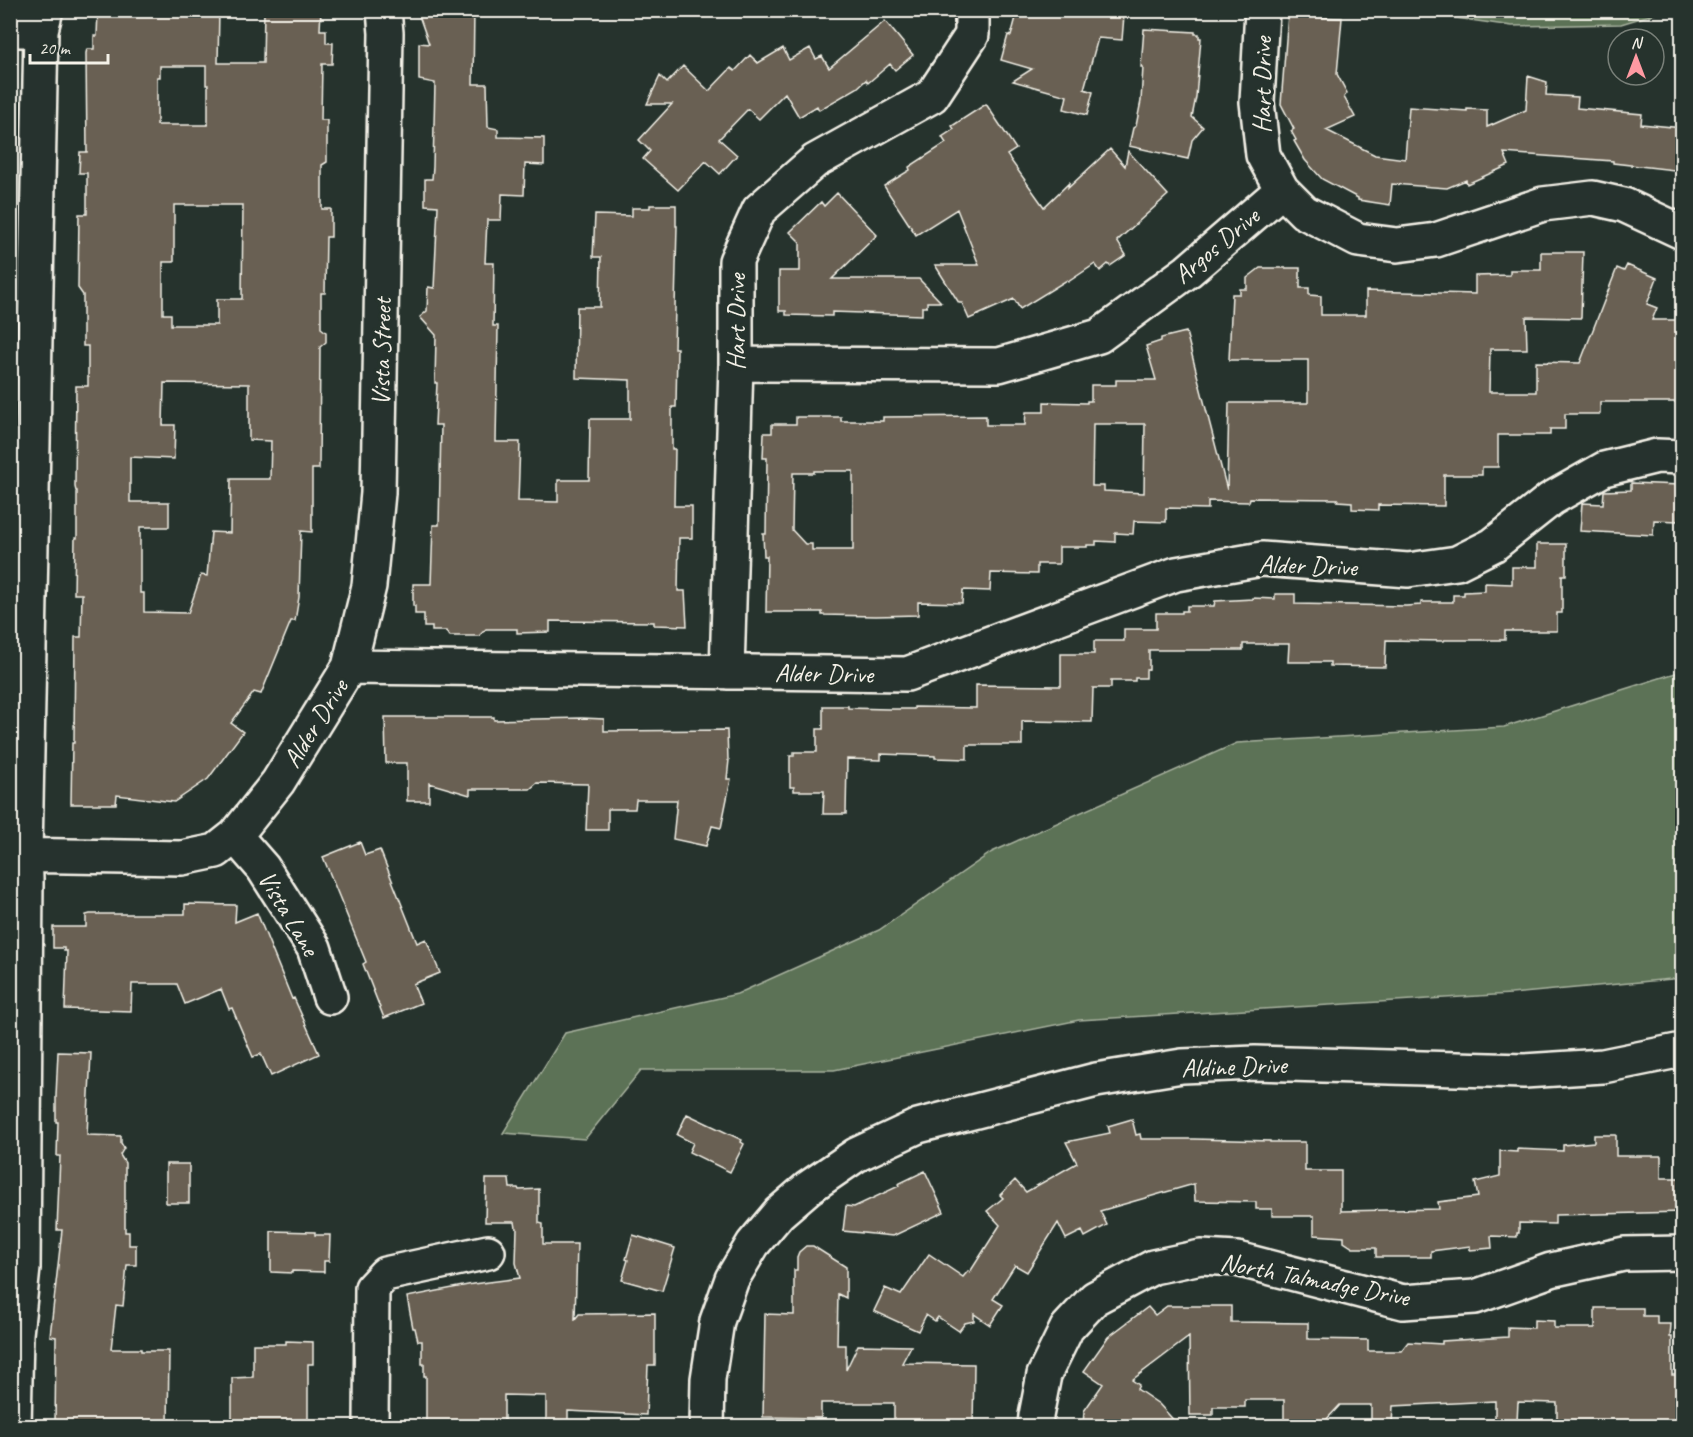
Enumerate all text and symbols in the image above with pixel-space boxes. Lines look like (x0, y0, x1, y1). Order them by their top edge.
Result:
scale bar (30, 27, 108, 65)
north arrow (1606, 27, 1666, 87)
text: N (1631, 33, 1644, 53)
street label: Hart Drive (1246, 35, 1279, 133)
text: 20 m (39, 37, 72, 59)
street label: Argos Drive (1167, 199, 1267, 291)
street label: Hart Drive (720, 272, 753, 370)
street label: Vista Street (364, 295, 399, 406)
street label: Alder Drive (1258, 547, 1359, 584)
street label: Alder Drive (775, 656, 875, 691)
street label: Alder Drive (275, 672, 356, 774)
street label: Vista Lane (250, 865, 328, 964)
street label: Aldine Drive (1181, 1048, 1290, 1085)
street label: North Talmadge Drive (1218, 1245, 1414, 1314)

